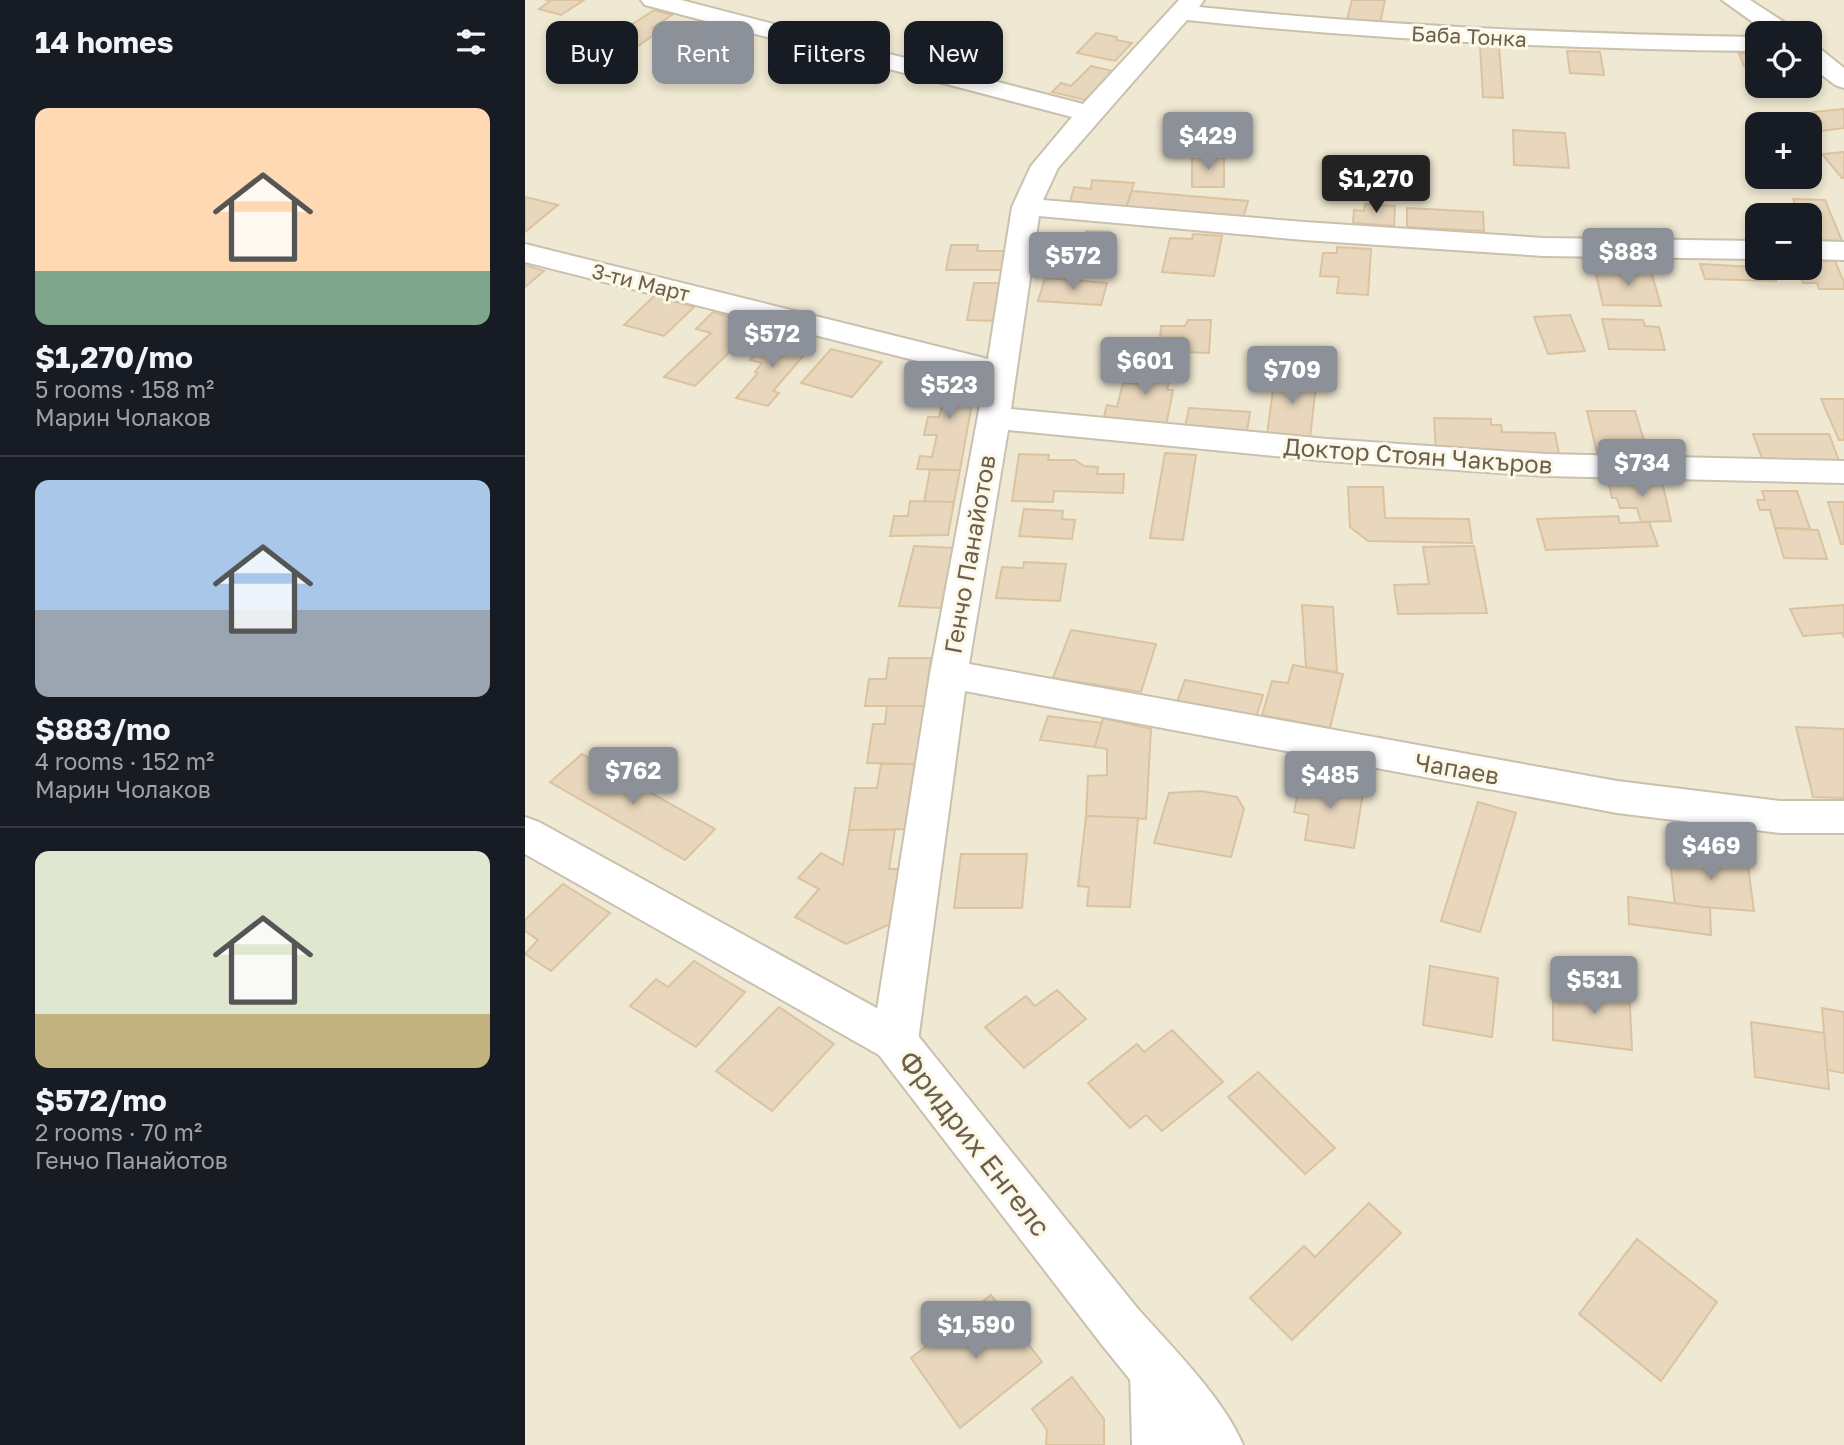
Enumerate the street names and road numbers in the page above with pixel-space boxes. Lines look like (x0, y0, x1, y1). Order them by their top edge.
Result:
street label: Баба Тонка (1411, 20, 1527, 52)
street label: 3-ти Март (589, 257, 693, 307)
street label: Доктор Стоян Чакъров (1283, 431, 1553, 479)
street label: Генчо Панайотов (937, 452, 1001, 656)
street label: Чапаев (1413, 746, 1501, 790)
street label: Фридрих Енгелс (892, 1044, 1058, 1242)

